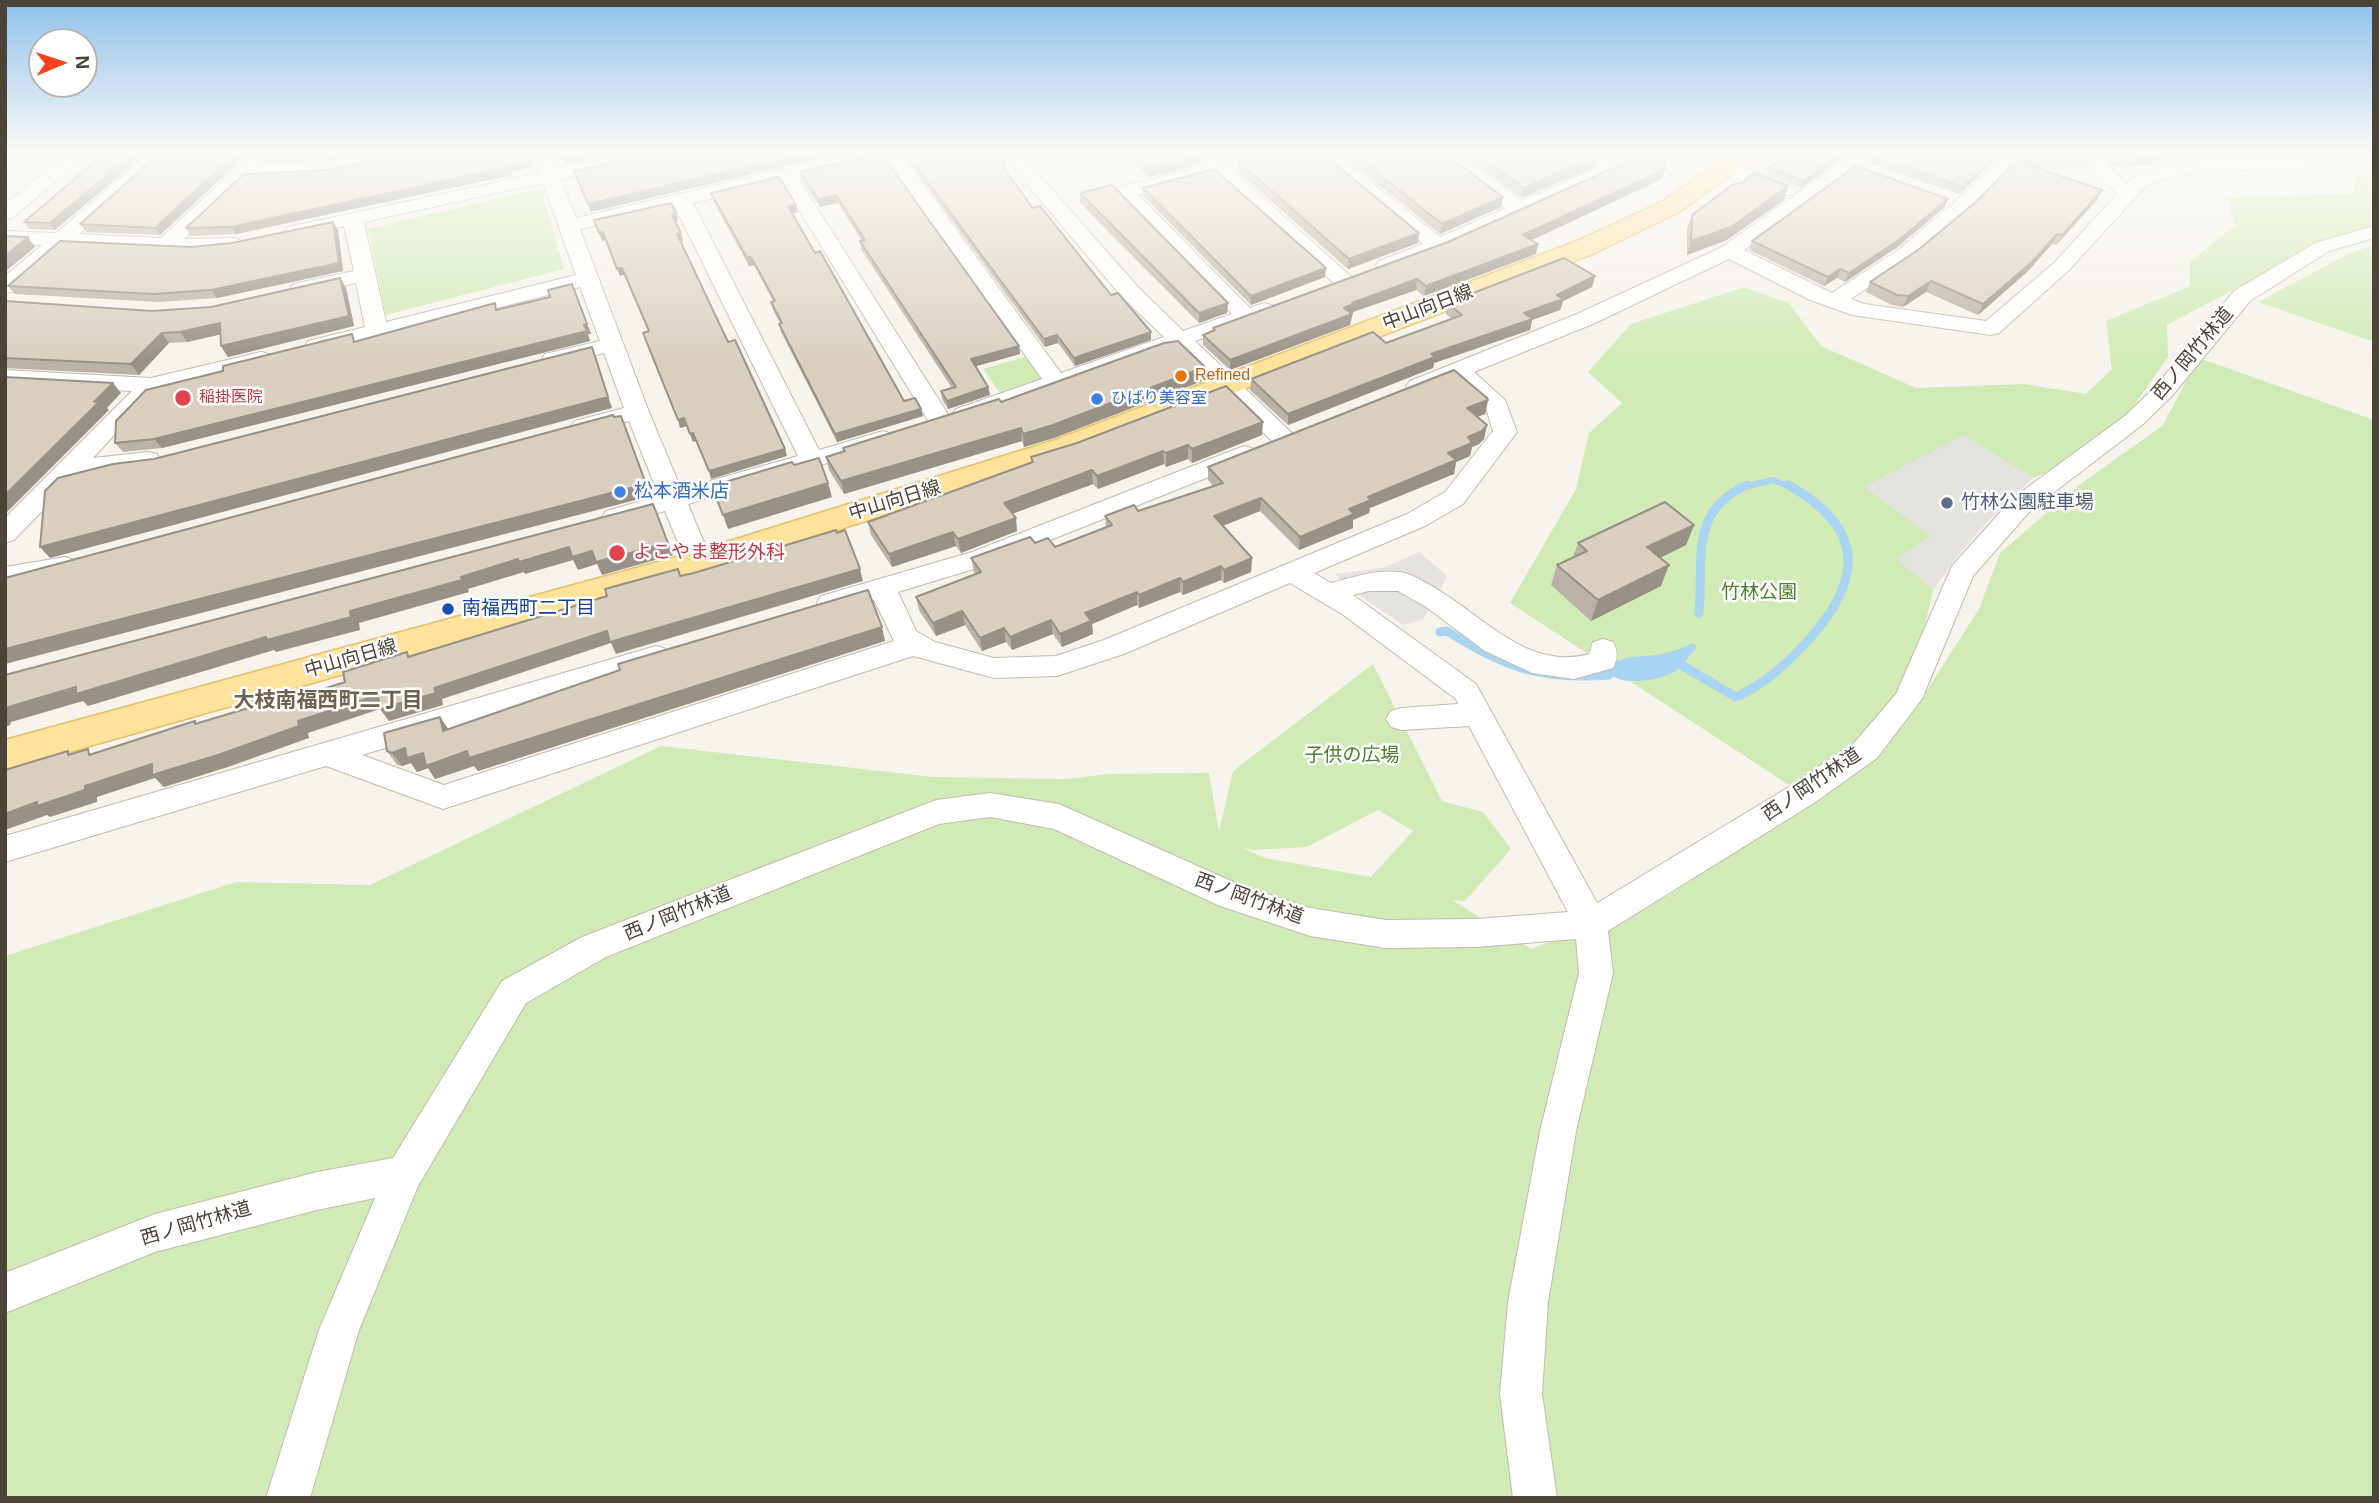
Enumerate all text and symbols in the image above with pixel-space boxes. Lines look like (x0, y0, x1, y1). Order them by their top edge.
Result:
north arrow (28, 28, 98, 98)
text: N (72, 55, 93, 70)
street label: 中山向日線 (1380, 280, 1476, 336)
street label: 西ノ岡竹林道 (2148, 303, 2238, 405)
place label: Refined (1195, 366, 1250, 386)
marker: Refined (1173, 368, 1189, 384)
marker: 稲掛医院 (173, 388, 193, 408)
place label: 稲掛医院 (199, 388, 263, 408)
place label: ひばり美容室 (1111, 389, 1207, 409)
marker: ひばり美容室 (1089, 391, 1105, 407)
street label: 中山向日線 (846, 476, 944, 526)
place label: 松本酒米店 (634, 481, 729, 503)
marker: 松本酒米店 (612, 484, 628, 500)
place label: 竹林公園駐車場 (1961, 492, 2094, 514)
marker: 竹林公園駐車場 (1939, 495, 1955, 511)
place label: よこやま整形外科 (633, 542, 785, 564)
marker: よこやま整形外科 (607, 543, 627, 563)
park label: 竹林公園 (1721, 582, 1797, 604)
place label: 南福西町二丁目 (462, 598, 595, 620)
marker: 南福西町二丁目 (440, 601, 456, 617)
street label: 中山向日線 (302, 635, 400, 683)
district label: 大枝南福西町二丁目 (234, 688, 422, 714)
street label: 西ノ岡竹林道 (1758, 744, 1866, 826)
park label: 子供の広場 (1305, 745, 1399, 767)
street label: 西ノ岡竹林道 (1192, 869, 1306, 929)
street label: 西ノ岡竹林道 (621, 882, 735, 946)
street label: 西ノ岡竹林道 (138, 1197, 254, 1251)

